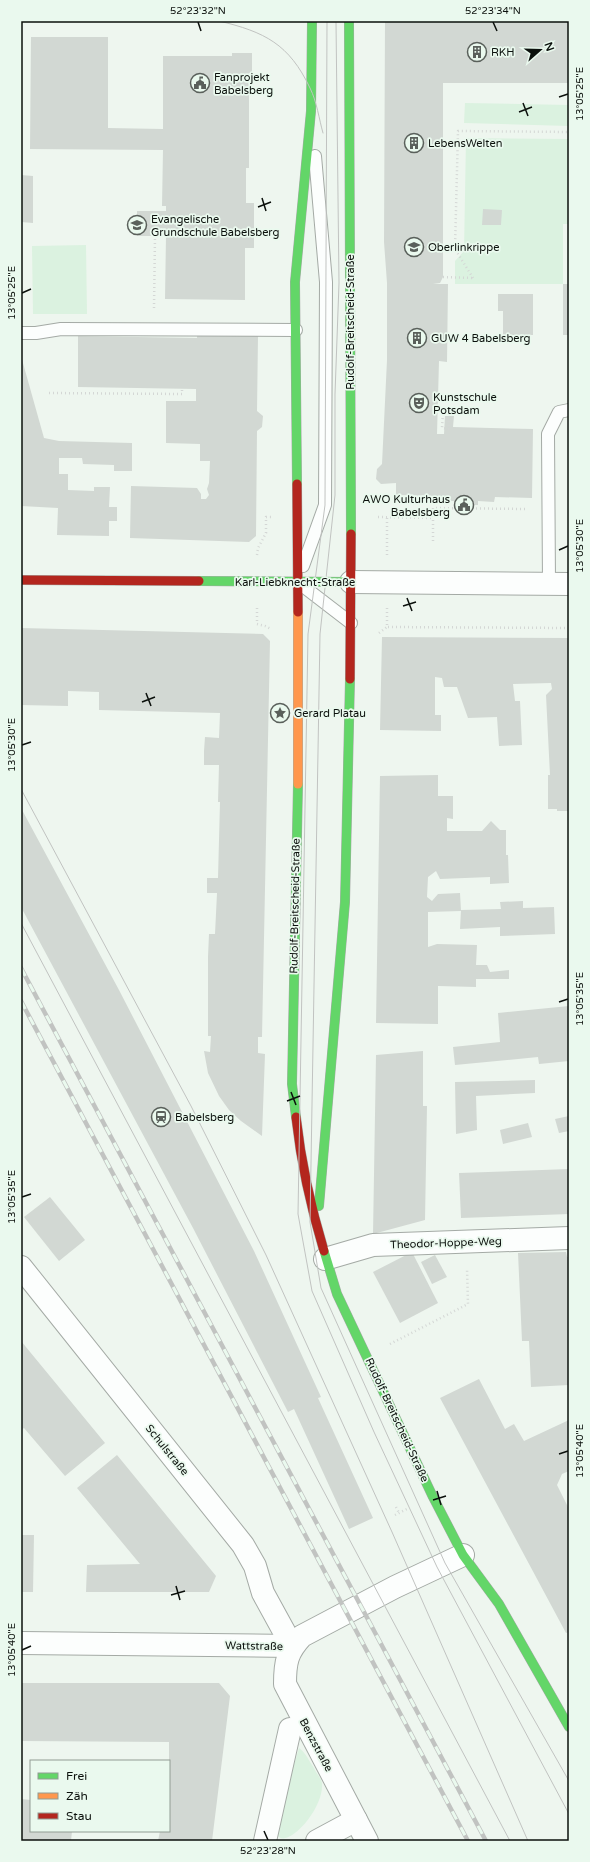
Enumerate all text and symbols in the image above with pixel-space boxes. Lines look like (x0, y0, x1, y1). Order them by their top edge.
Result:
text: 52°23'32"N (170, 5, 226, 17)
text: 52°23'34"N (465, 5, 521, 17)
north arrow (520, 30, 560, 70)
text: N (541, 40, 557, 53)
building icon: RKH (466, 41, 488, 63)
place label: RKH (491, 46, 515, 59)
text: 13°05'25"E (574, 67, 586, 121)
place label: Fanprojekt Babelsberg (214, 71, 273, 97)
public building icon: Fanprojekt Babelsberg (189, 72, 211, 94)
building icon: LebensWelten (403, 132, 425, 154)
place label: LebensWelten (428, 137, 502, 150)
place label: Evangelische Grundschule Babelsberg (151, 213, 279, 239)
school or university icon: Evangelische Grundschule Babelsberg (126, 214, 148, 236)
school or university icon: Oberlinkrippe (403, 236, 425, 258)
place label: Oberlinkrippe (428, 241, 499, 254)
street label: Rudolf-Breitscheid-Straße (344, 254, 357, 390)
text: 13°05'25"E (6, 266, 18, 320)
building icon: GUW 4 Babelsberg (406, 327, 428, 349)
place label: GUW 4 Babelsberg (431, 332, 531, 345)
place label: Kunstschule Potsdam (433, 391, 497, 417)
theatre icon: Kunstschule Potsdam (408, 392, 430, 414)
place label: AWO Kulturhaus Babelsberg (362, 493, 450, 519)
public building icon: AWO Kulturhaus Babelsberg (453, 494, 475, 516)
text: 13°05'30"E (574, 519, 586, 573)
street label: Karl-Liebknecht-Straße (235, 576, 355, 589)
place icon: Gerard Platau (269, 702, 291, 724)
place label: Gerard Platau (294, 707, 366, 720)
text: 13°05'30"E (6, 718, 18, 772)
street label: Rudolf-Breitscheid-Straße (287, 838, 303, 974)
text: 13°05'35"E (574, 972, 586, 1026)
station icon: Babelsberg (150, 1106, 172, 1128)
place label: Babelsberg (175, 1111, 234, 1124)
text: 13°05'35"E (6, 1170, 18, 1224)
street label: Theodor-Hoppe-Weg (390, 1235, 502, 1251)
street label: Rudolf-Breitscheid-Straße (362, 1356, 432, 1484)
street label: Schulstraße (143, 1422, 191, 1478)
text: 13°05'40"E (574, 1424, 586, 1478)
text: 13°05'40"E (6, 1623, 18, 1677)
street label: Wattstraße (225, 1639, 283, 1653)
street label: Benzstraße (296, 1716, 336, 1774)
legend (30, 1760, 170, 1832)
text: Frei (66, 1769, 87, 1783)
text: Zäh (66, 1789, 88, 1803)
text: Stau (66, 1809, 92, 1823)
text: 52°23'28"N (240, 1845, 296, 1857)

